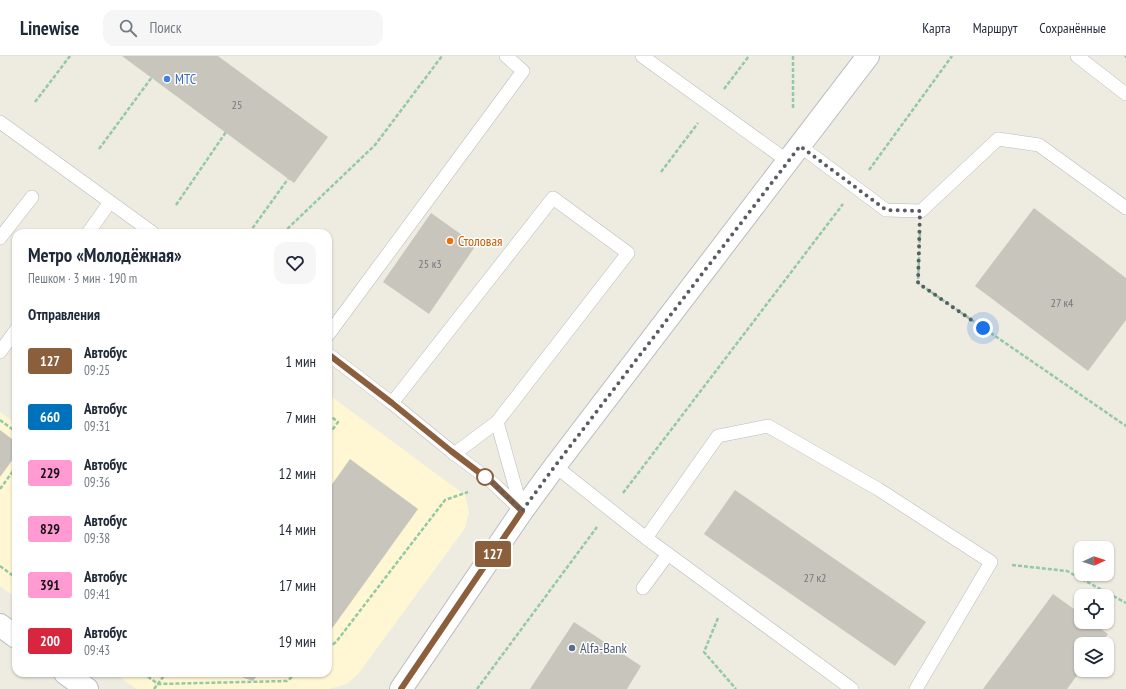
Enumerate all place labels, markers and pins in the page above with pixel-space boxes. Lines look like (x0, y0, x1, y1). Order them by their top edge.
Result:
place label: МТС (175, 70, 197, 88)
marker: МТС (162, 74, 172, 84)
place label: Столовая (458, 232, 502, 250)
marker: Столовая (445, 236, 455, 246)
unlabelled marker (476, 468, 494, 486)
place label: Alfa-Bank (580, 639, 627, 657)
marker: Alfa-Bank (567, 643, 577, 653)

